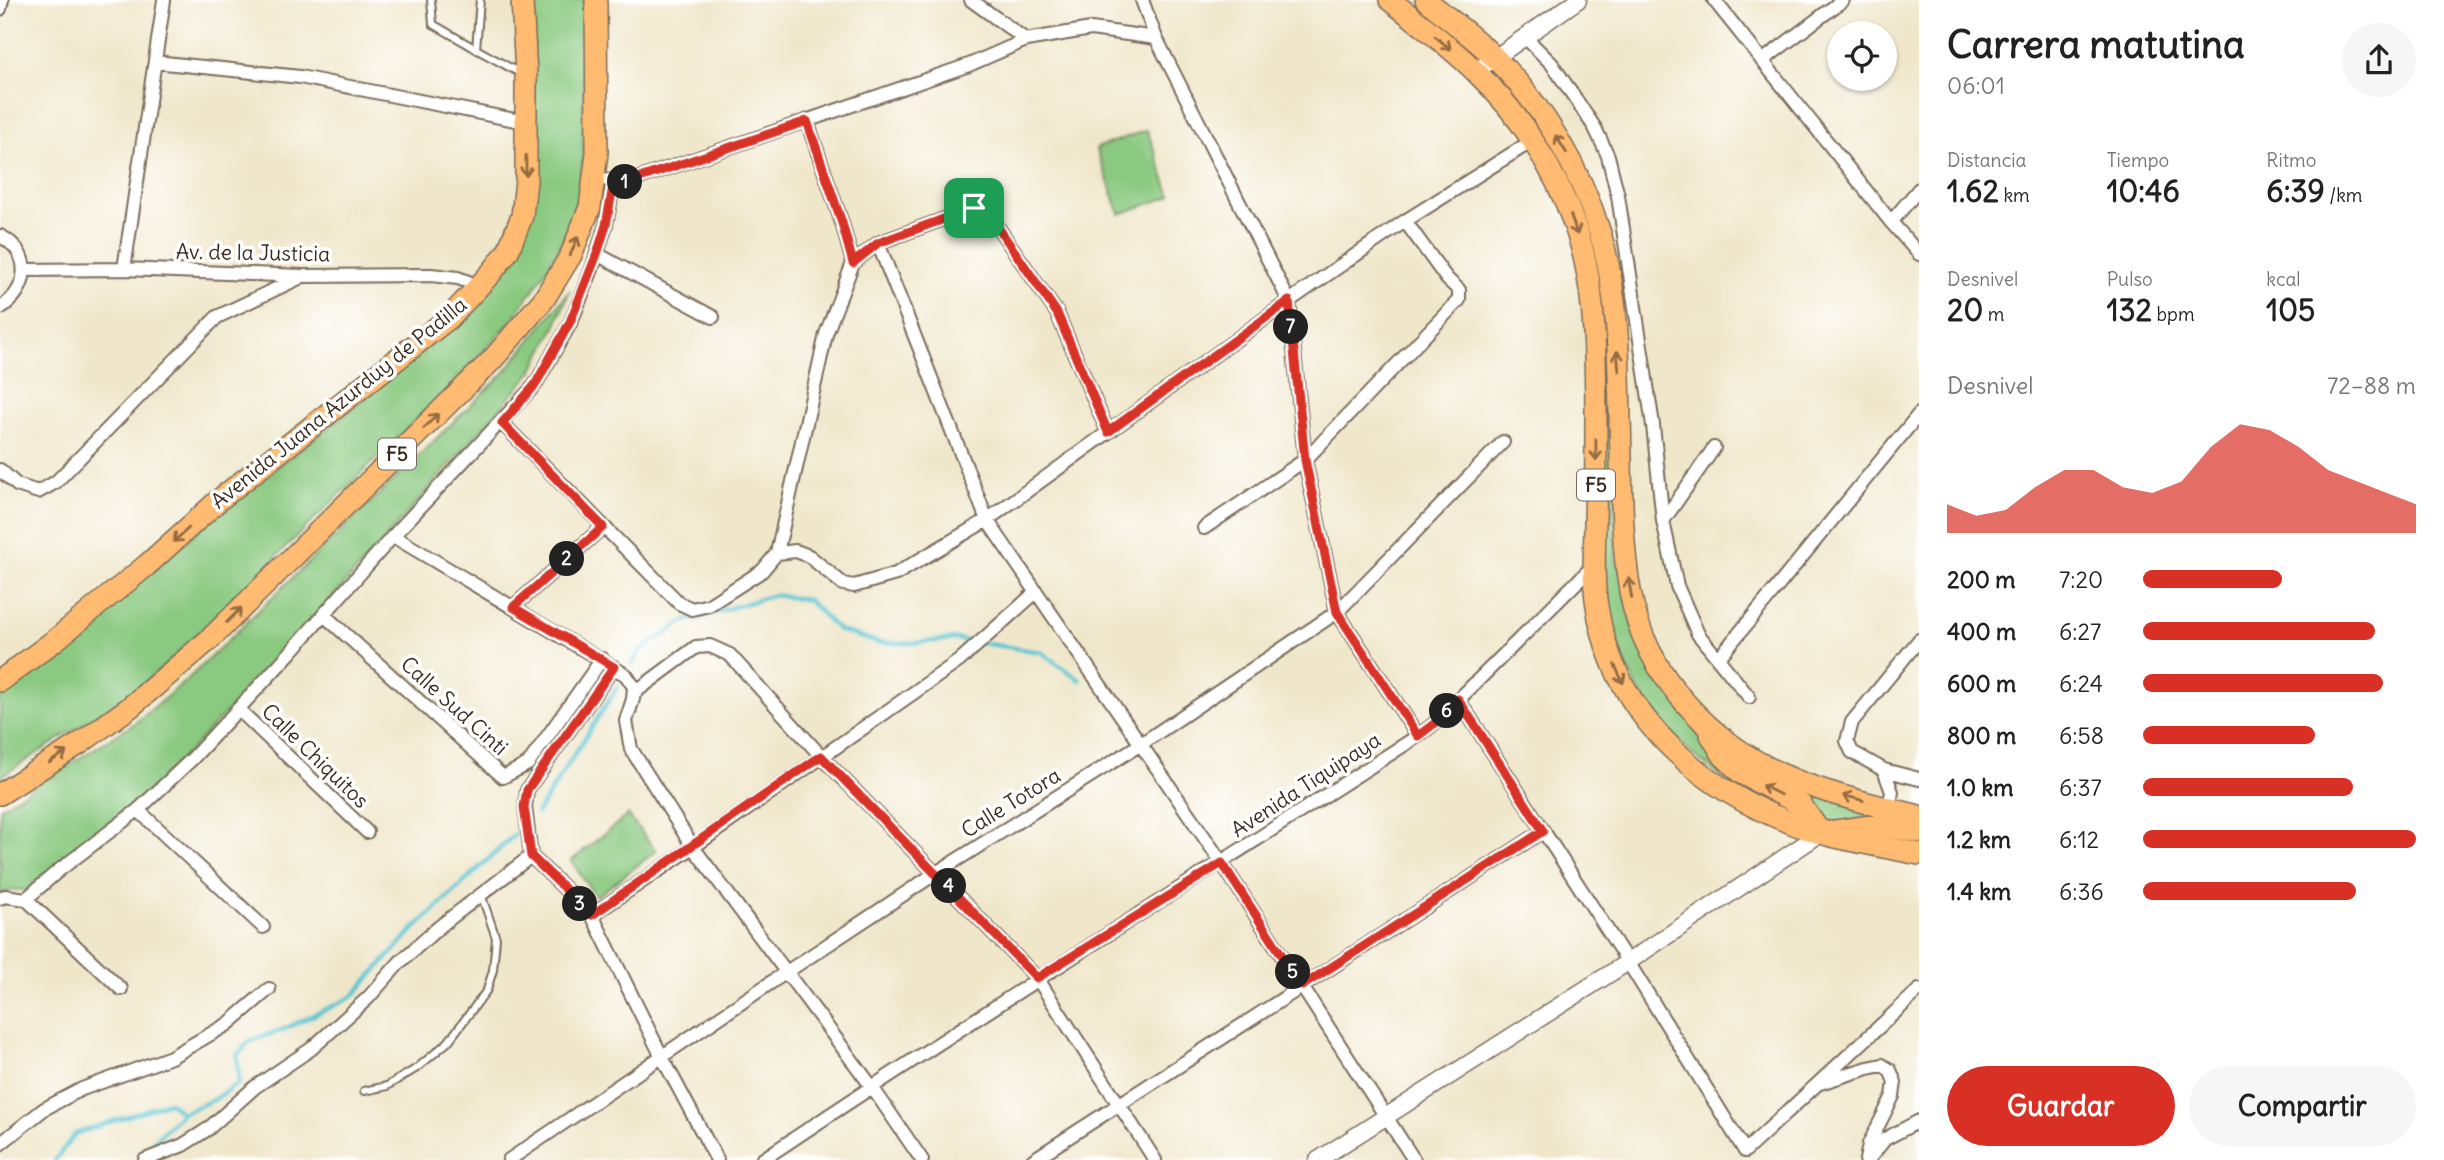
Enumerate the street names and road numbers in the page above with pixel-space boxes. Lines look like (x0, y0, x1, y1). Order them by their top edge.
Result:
street label: Av. de la Justicia (176, 238, 330, 267)
street label: Avenida Juana Azurduy de Padilla (205, 291, 472, 514)
road number: F5 (378, 438, 416, 470)
road number: F5 (1577, 470, 1615, 500)
street label: Calle Sud Cinti (395, 650, 513, 761)
street label: Calle Chiquitos (256, 698, 375, 814)
street label: Avenida Tiquipaya (1226, 726, 1386, 843)
street label: Calle Totora (956, 761, 1065, 844)

